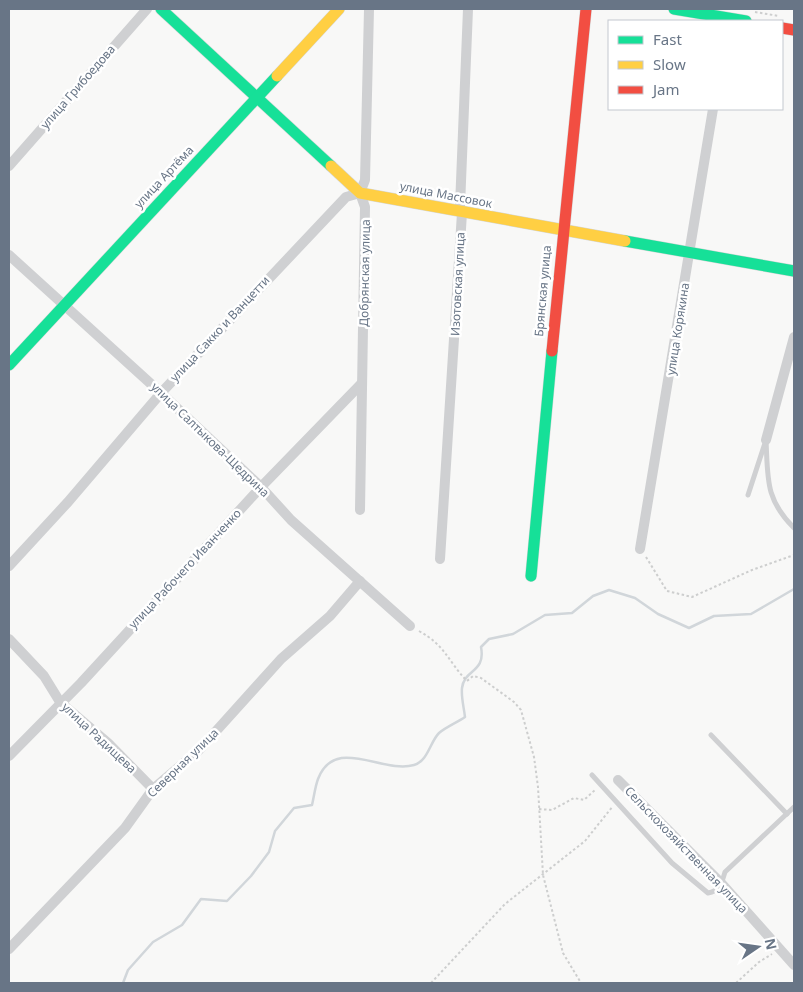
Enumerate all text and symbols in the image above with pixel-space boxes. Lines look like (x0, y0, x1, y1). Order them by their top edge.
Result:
legend (608, 20, 783, 110)
text: Fast (653, 29, 682, 49)
street label: улица Грибоедова (36, 41, 119, 132)
text: Slow (653, 54, 686, 74)
text: Jam (651, 79, 680, 99)
street label: улица Артёма (130, 142, 197, 212)
street label: улица Массовок (398, 177, 494, 212)
street label: Добрянская улица (355, 219, 374, 327)
street label: Изотовская улица (446, 232, 469, 336)
street label: Брянская улица (530, 245, 555, 337)
street label: улица Сакко и Ванцетти (166, 272, 273, 385)
street label: улица Корякина (662, 281, 693, 376)
street label: улица Салтыкова-Щедрина (147, 378, 273, 501)
street label: улица Рабочего Иванченко (124, 505, 245, 632)
street label: улица Радищева (58, 699, 140, 777)
street label: Северная улица (143, 724, 222, 801)
street label: Сельскохозяйственная улица (621, 782, 752, 917)
north arrow (733, 922, 783, 972)
text: N (761, 936, 782, 952)

